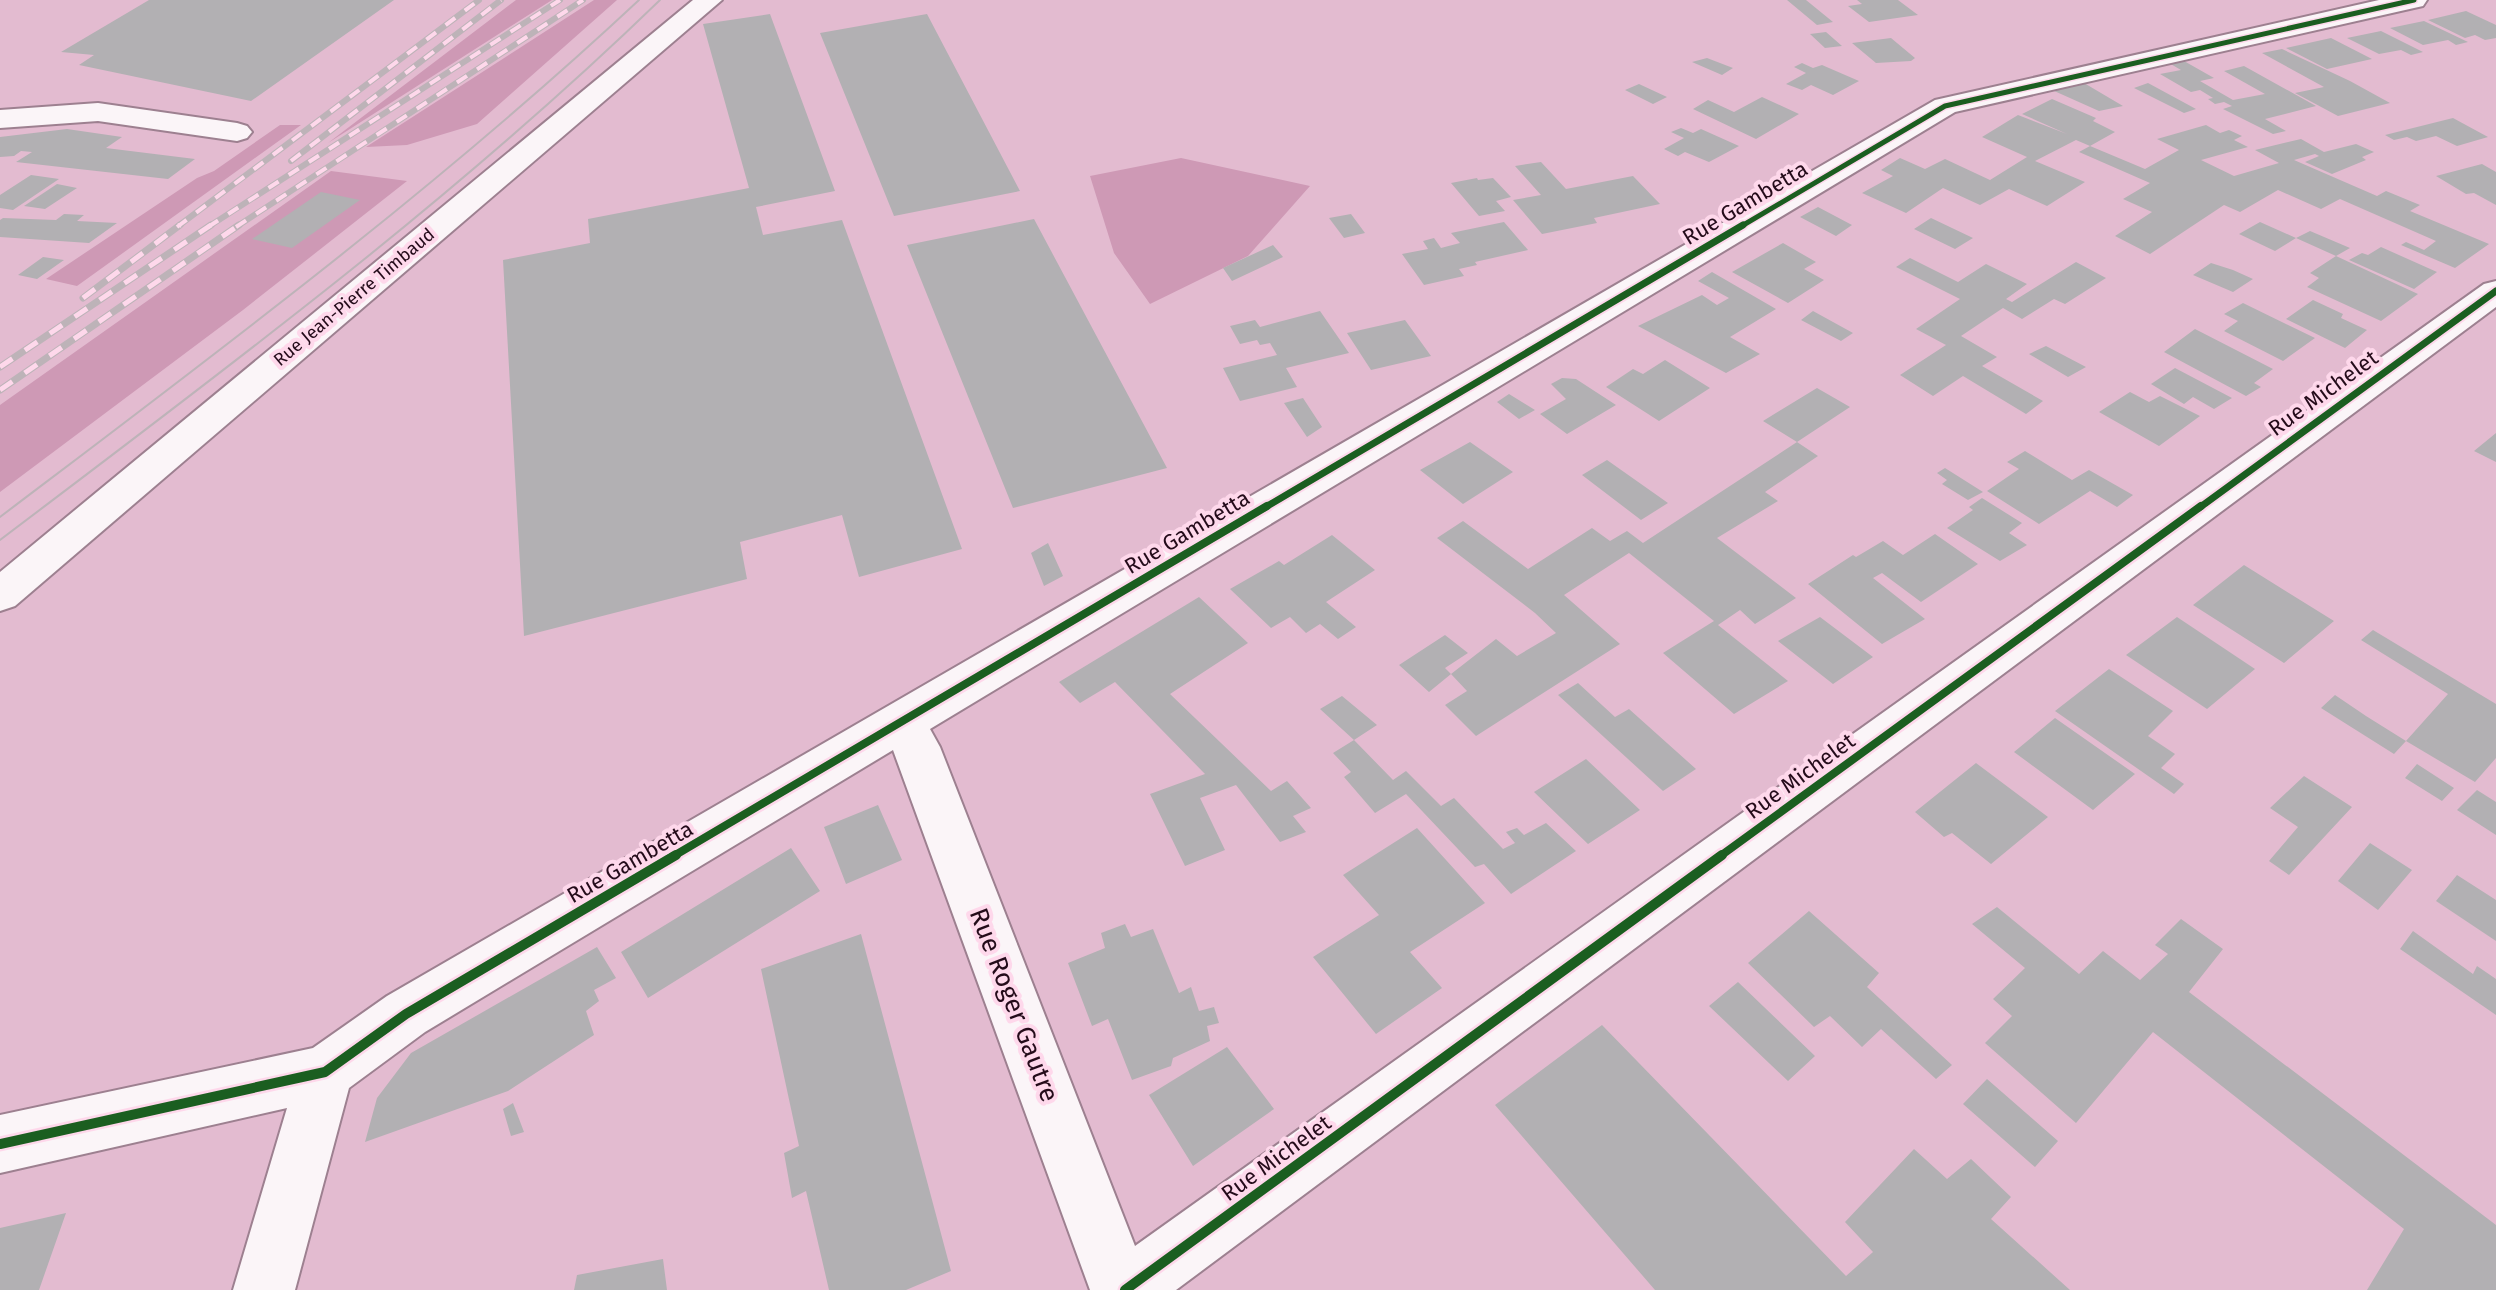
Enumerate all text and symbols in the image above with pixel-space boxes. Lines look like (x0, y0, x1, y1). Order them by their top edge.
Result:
street label: Rue Gambetta (1677, 155, 1813, 251)
street label: Rue Jean-Pierre Timbaud (269, 223, 439, 371)
street label: Rue Michelet (2263, 344, 2383, 442)
street label: Rue Gambetta (1119, 484, 1255, 580)
street label: Rue Michelet (1740, 727, 1860, 825)
street label: Rue Gambetta (562, 815, 698, 909)
street label: Rue Roger Gautre (963, 904, 1065, 1106)
street label: Rue Michelet (1216, 1109, 1336, 1207)

